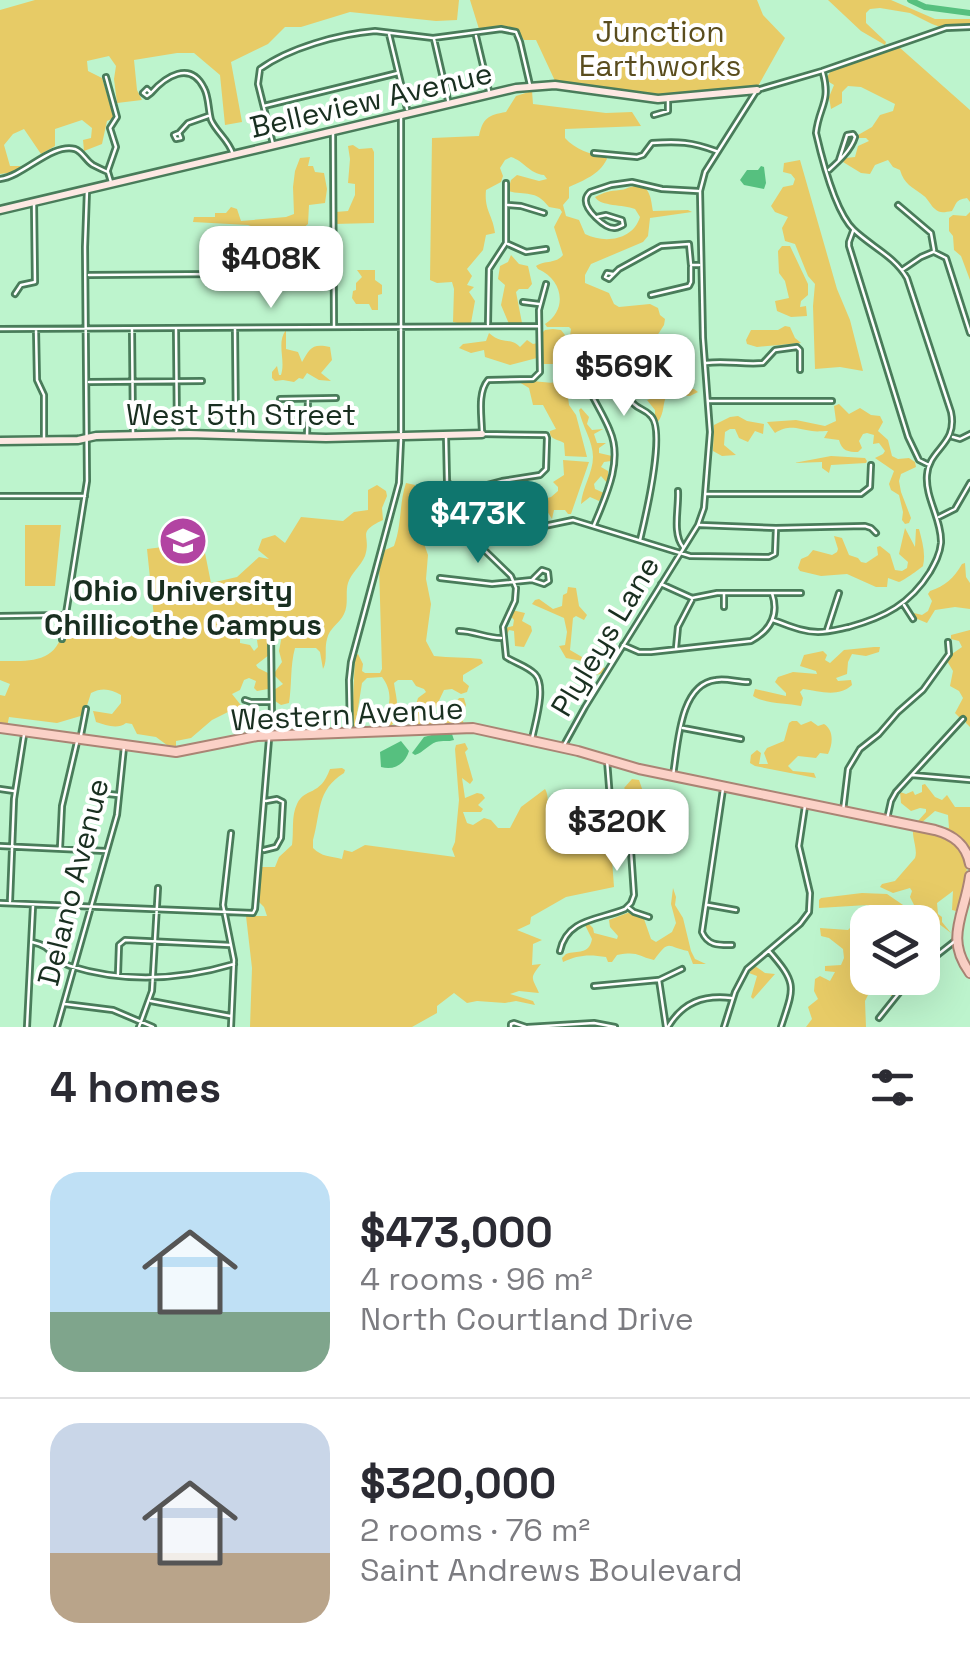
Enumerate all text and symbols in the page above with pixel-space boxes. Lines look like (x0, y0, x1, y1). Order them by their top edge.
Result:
park label: Junction Earthworks (579, 12, 741, 85)
street label: Belleview Avenue (246, 53, 496, 147)
pin: $408K (201, 226, 341, 311)
text: $408K (221, 238, 321, 278)
pin: $569K (554, 334, 694, 419)
text: $569K (575, 346, 673, 386)
street label: West 5th Street (126, 395, 356, 434)
pin: $473K (408, 481, 548, 566)
text: $473K (430, 493, 526, 533)
school or university icon: Ohio University Chillicothe Campus (157, 515, 209, 567)
street label: Plyleys Lane (542, 549, 668, 723)
place label: Ohio University Chillicothe Campus (44, 571, 322, 644)
street label: Western Avenue (230, 688, 464, 740)
street label: Delano Avenue (28, 774, 118, 990)
pin: $320K (547, 789, 687, 874)
text: $320K (568, 801, 666, 841)
map controls (850, 905, 940, 995)
button: layers (850, 905, 940, 995)
icon: filters (865, 1060, 920, 1115)
text: 4 homes (50, 1061, 221, 1114)
text: $473,000 (360, 1206, 553, 1259)
icon: home (130, 1212, 250, 1332)
text: 4 rooms · 96 m² (360, 1259, 593, 1299)
text: North Courtland Drive (360, 1299, 694, 1339)
text: $320,000 (360, 1457, 556, 1510)
icon: home (130, 1463, 250, 1583)
text: 2 rooms · 76 m² (360, 1510, 590, 1550)
text: Saint Andrews Boulevard (360, 1550, 743, 1590)

